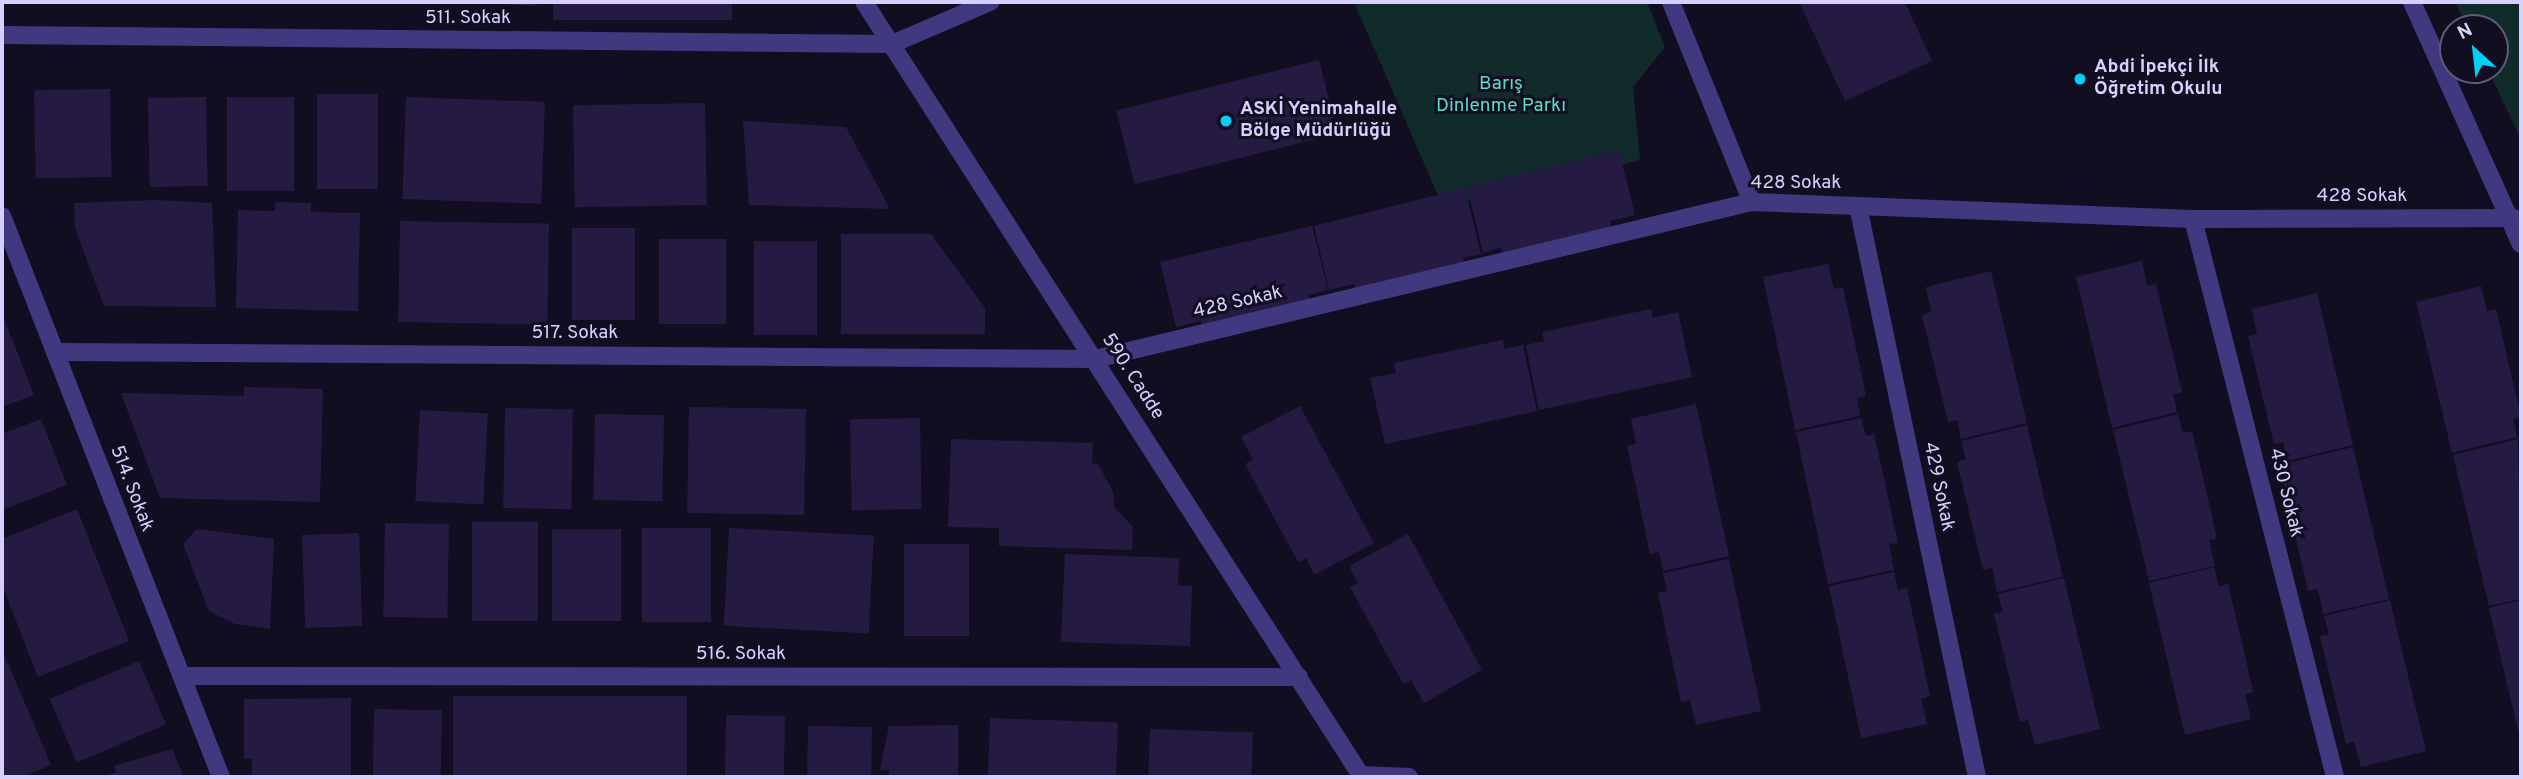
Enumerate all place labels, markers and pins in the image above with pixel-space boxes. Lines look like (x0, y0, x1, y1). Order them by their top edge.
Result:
place label: Abdi İpekçi İlk Öğretim Okulu (2094, 57, 2223, 101)
marker: Abdi İpekçi İlk Öğretim Okulu (2072, 71, 2088, 87)
place label: ASKİ Yenimahalle Bölge Müdürlüğü (1240, 99, 1398, 143)
marker: ASKİ Yenimahalle Bölge Müdürlüğü (1218, 113, 1234, 129)

